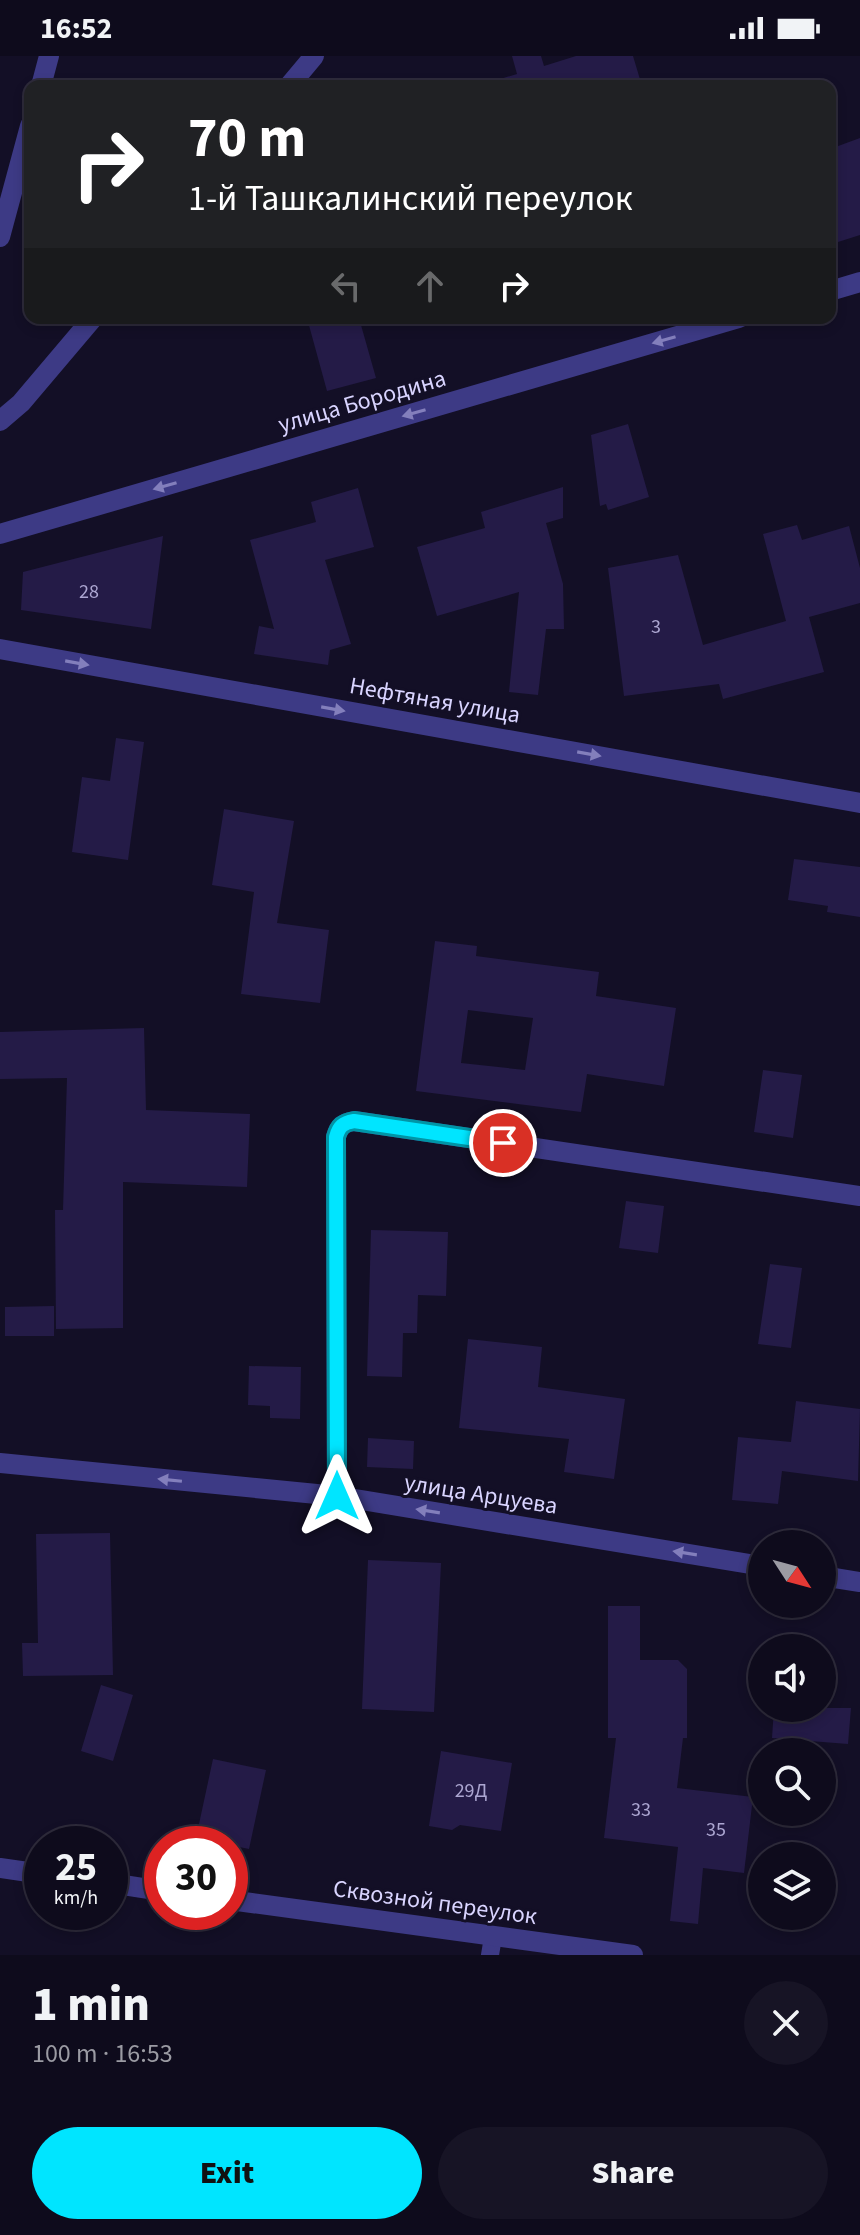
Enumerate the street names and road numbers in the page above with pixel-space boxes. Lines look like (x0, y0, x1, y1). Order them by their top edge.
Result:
street label: улица Бородина (274, 361, 450, 442)
street label: Нефтяная улица (347, 668, 523, 733)
street label: улица Арцуева (402, 1465, 560, 1524)
street label: Сквозной переулок (331, 1871, 539, 1934)

